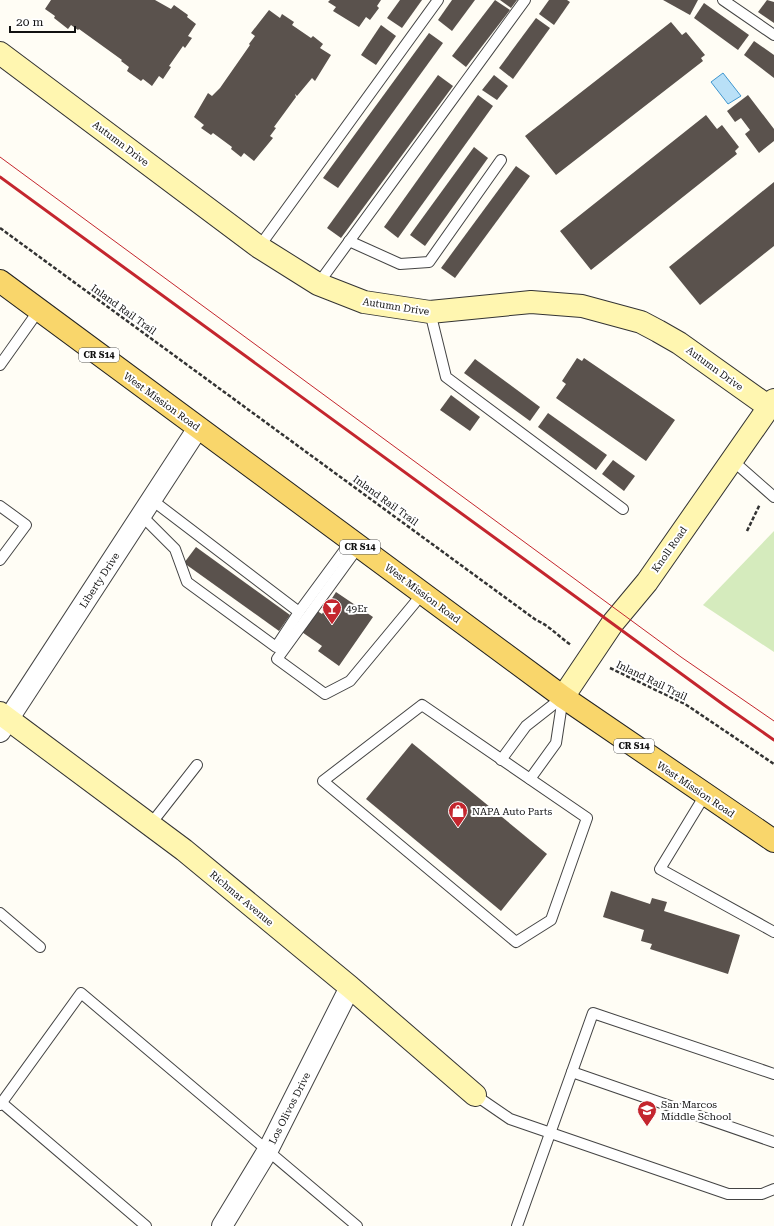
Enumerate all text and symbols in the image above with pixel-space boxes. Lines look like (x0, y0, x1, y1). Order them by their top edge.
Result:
scale bar (10, 8, 75, 34)
text: 20 m (16, 15, 43, 29)
street label: Autumn Drive (91, 119, 151, 168)
street label: Inland Rail Trail (89, 282, 158, 337)
street label: Autumn Drive (362, 296, 431, 317)
street label: Autumn Drive (684, 344, 746, 393)
road number: CR S14 (79, 348, 119, 362)
street label: West Mission Road (122, 370, 202, 433)
street label: Inland Rail Trail (351, 473, 420, 528)
street label: Knoll Road (650, 524, 689, 574)
road number: CR S14 (340, 540, 380, 554)
street label: Liberty Drive (77, 550, 122, 610)
street label: West Mission Road (383, 562, 463, 626)
bar icon: 49Er (321, 597, 343, 625)
place label: 49Er (346, 603, 368, 614)
street label: Inland Rail Trail (615, 659, 689, 702)
road number: CR S14 (614, 739, 654, 753)
street label: West Mission Road (655, 759, 737, 820)
shop icon: NAPA Auto Parts (447, 800, 469, 828)
place label: NAPA Auto Parts (472, 806, 552, 817)
street label: Richmar Avenue (208, 869, 276, 928)
street label: Los Olivos Drive (267, 1070, 313, 1146)
school or university icon: San Marcos Middle School (636, 1099, 658, 1127)
place label: San Marcos Middle School (661, 1099, 731, 1122)

